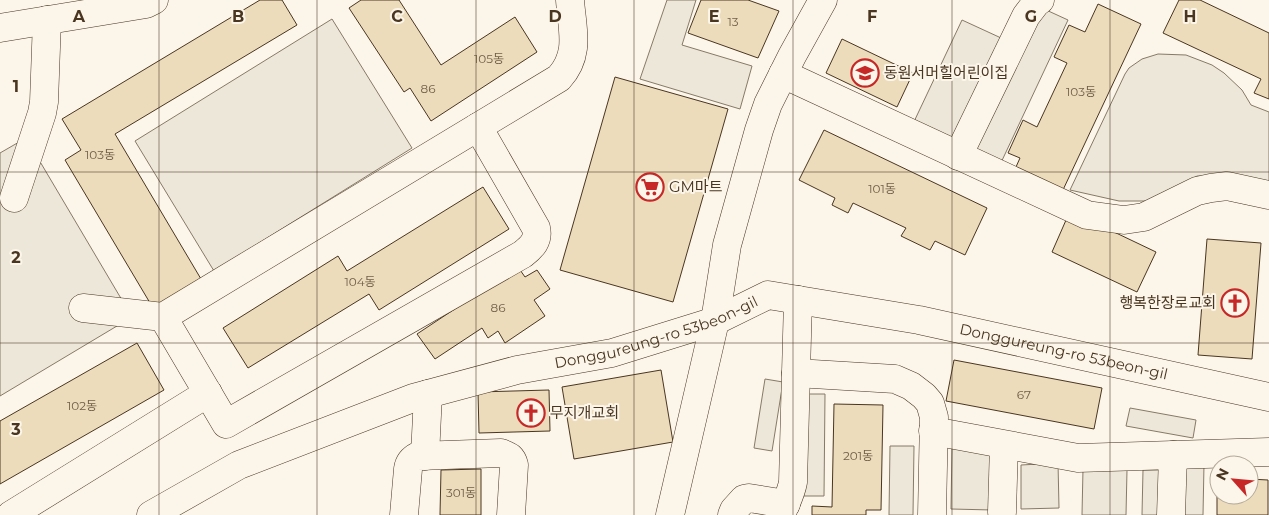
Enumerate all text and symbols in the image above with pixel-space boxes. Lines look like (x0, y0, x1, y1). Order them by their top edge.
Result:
text: A (72, 7, 86, 26)
text: B (232, 7, 244, 26)
text: C (391, 7, 403, 26)
text: D (548, 7, 562, 26)
text: E (709, 7, 719, 26)
text: F (867, 7, 877, 26)
text: G (1025, 7, 1037, 26)
text: H (1184, 7, 1196, 26)
house number: 13 (727, 14, 739, 29)
house number: 105동 (474, 51, 504, 66)
school or university icon: 동원서머힐어린이집 (850, 58, 880, 88)
place label: 동원서머힐어린이집 (884, 63, 1008, 82)
text: 1 (13, 77, 19, 96)
house number: 86 (421, 81, 435, 96)
house number: 103동 (1066, 84, 1096, 99)
house number: 103동 (85, 147, 115, 162)
supermarket icon: GM마트 (635, 172, 665, 202)
place label: GM마트 (669, 177, 723, 196)
house number: 101동 (868, 181, 896, 196)
text: 2 (11, 248, 21, 267)
house number: 104동 (344, 274, 376, 289)
church icon: 행복한장로교회 (1220, 288, 1250, 318)
street label: Donggureung-ro 53beon-gil (553, 291, 761, 372)
place label: 행복한장로교회 (1119, 293, 1216, 312)
house number: 86 (491, 300, 505, 315)
street label: Donggureung-ro 53beon-gil (958, 319, 1170, 383)
house number: 67 (1017, 387, 1031, 402)
house number: 102동 (67, 398, 97, 413)
church icon: 무지개교회 (516, 398, 546, 428)
place label: 무지개교회 (550, 403, 619, 422)
text: 3 (10, 420, 21, 439)
house number: 201동 (843, 448, 873, 463)
north arrow (1209, 455, 1259, 505)
text: N (1212, 465, 1233, 483)
house number: 301동 (446, 485, 476, 500)

